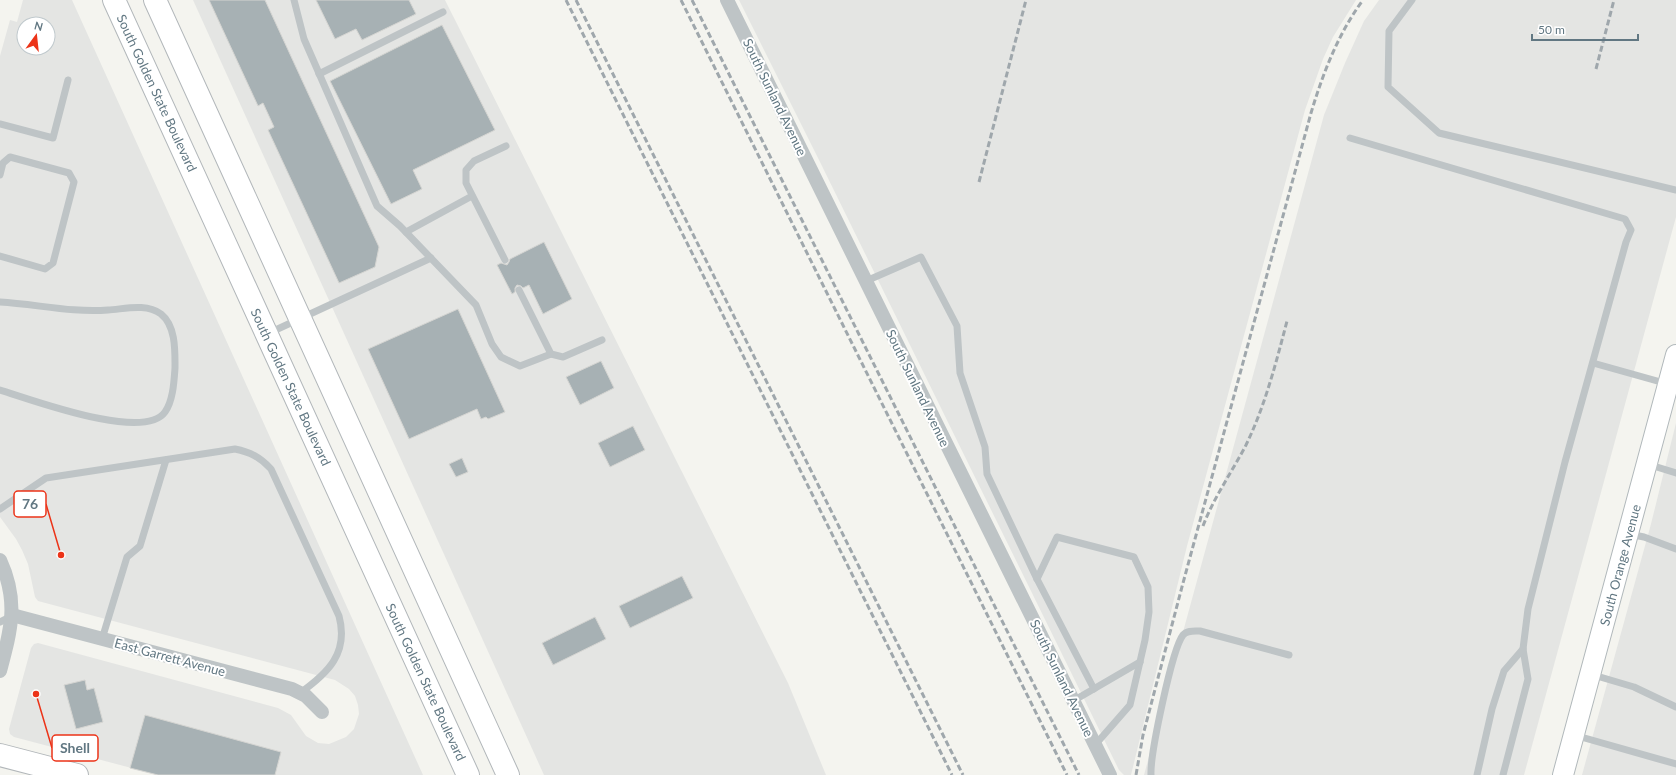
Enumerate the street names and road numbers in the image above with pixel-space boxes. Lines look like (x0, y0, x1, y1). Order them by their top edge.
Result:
street label: South Golden State Boulevard (113, 12, 201, 174)
street label: South Sunland Avenue (740, 36, 810, 158)
street label: South Golden State Boulevard (247, 306, 335, 468)
street label: South Sunland Avenue (883, 327, 953, 449)
street label: South Orange Avenue (1596, 502, 1644, 627)
street label: South Golden State Boulevard (382, 601, 470, 763)
street label: South Sunland Avenue (1027, 617, 1097, 739)
street label: East Garrett Avenue (113, 634, 227, 680)

